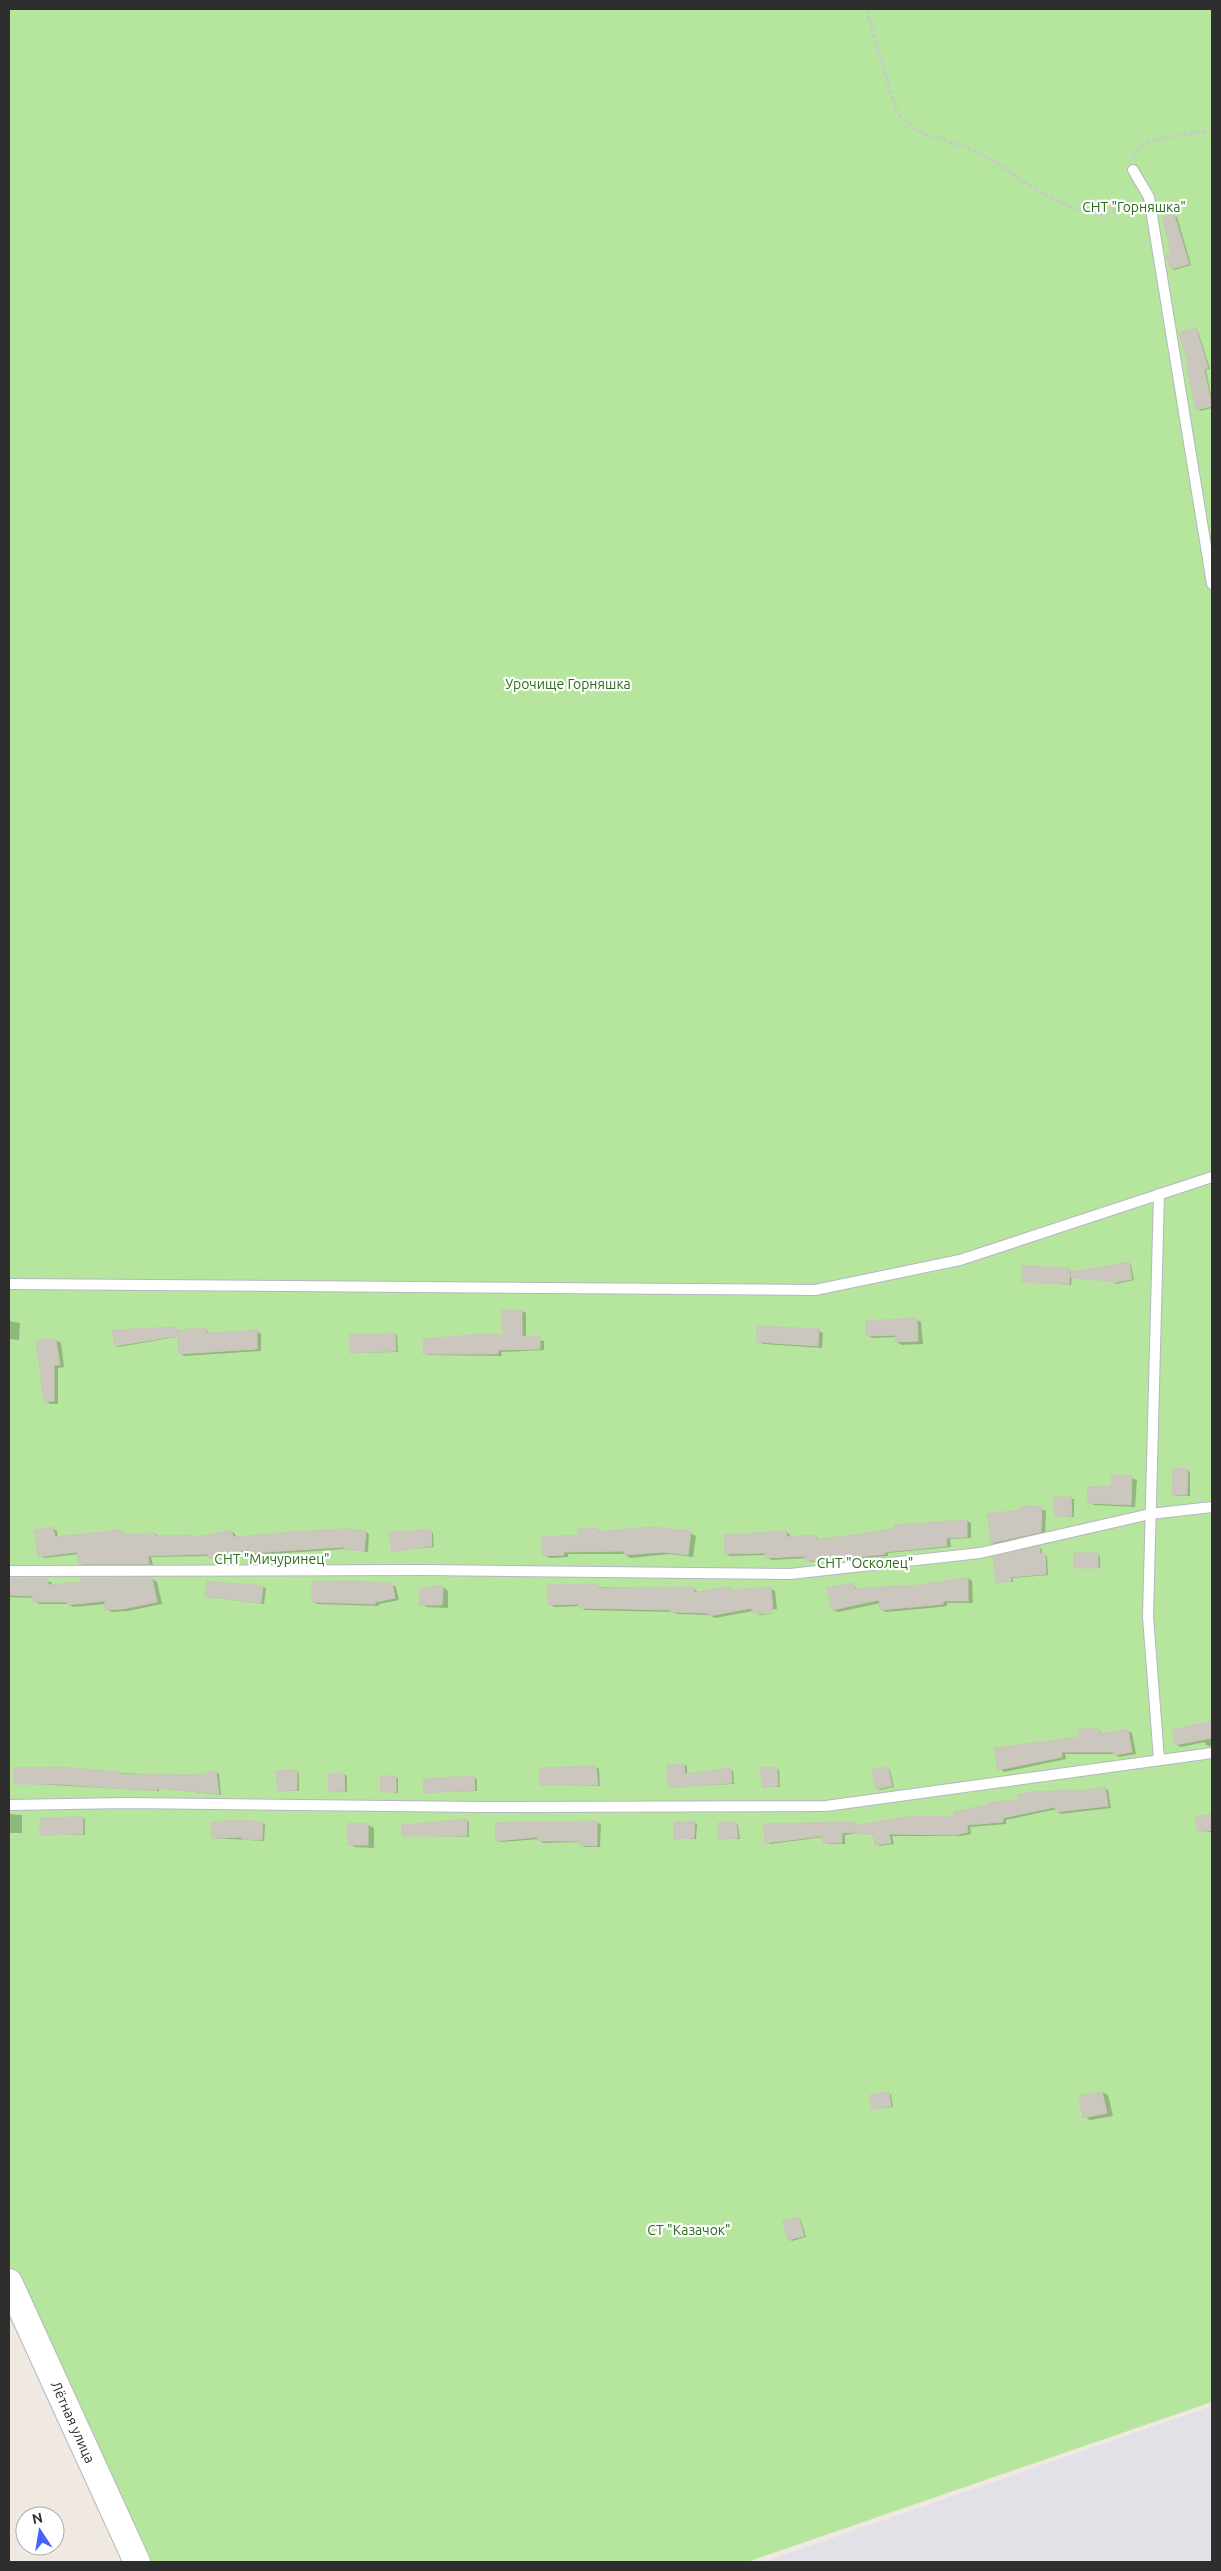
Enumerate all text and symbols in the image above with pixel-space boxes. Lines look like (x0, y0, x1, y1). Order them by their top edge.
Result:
park label: СНТ "Горняшка" (1082, 199, 1186, 215)
park label: Урочище Горняшка (505, 676, 631, 692)
park label: СНТ "Мичуринец" (214, 1551, 330, 1567)
park label: СНТ "Осколец" (817, 1555, 913, 1571)
park label: СТ "Казачок" (647, 2222, 731, 2238)
street label: Лётная улица (48, 2379, 98, 2465)
north arrow (15, 2506, 65, 2556)
text: N (31, 2509, 44, 2527)

